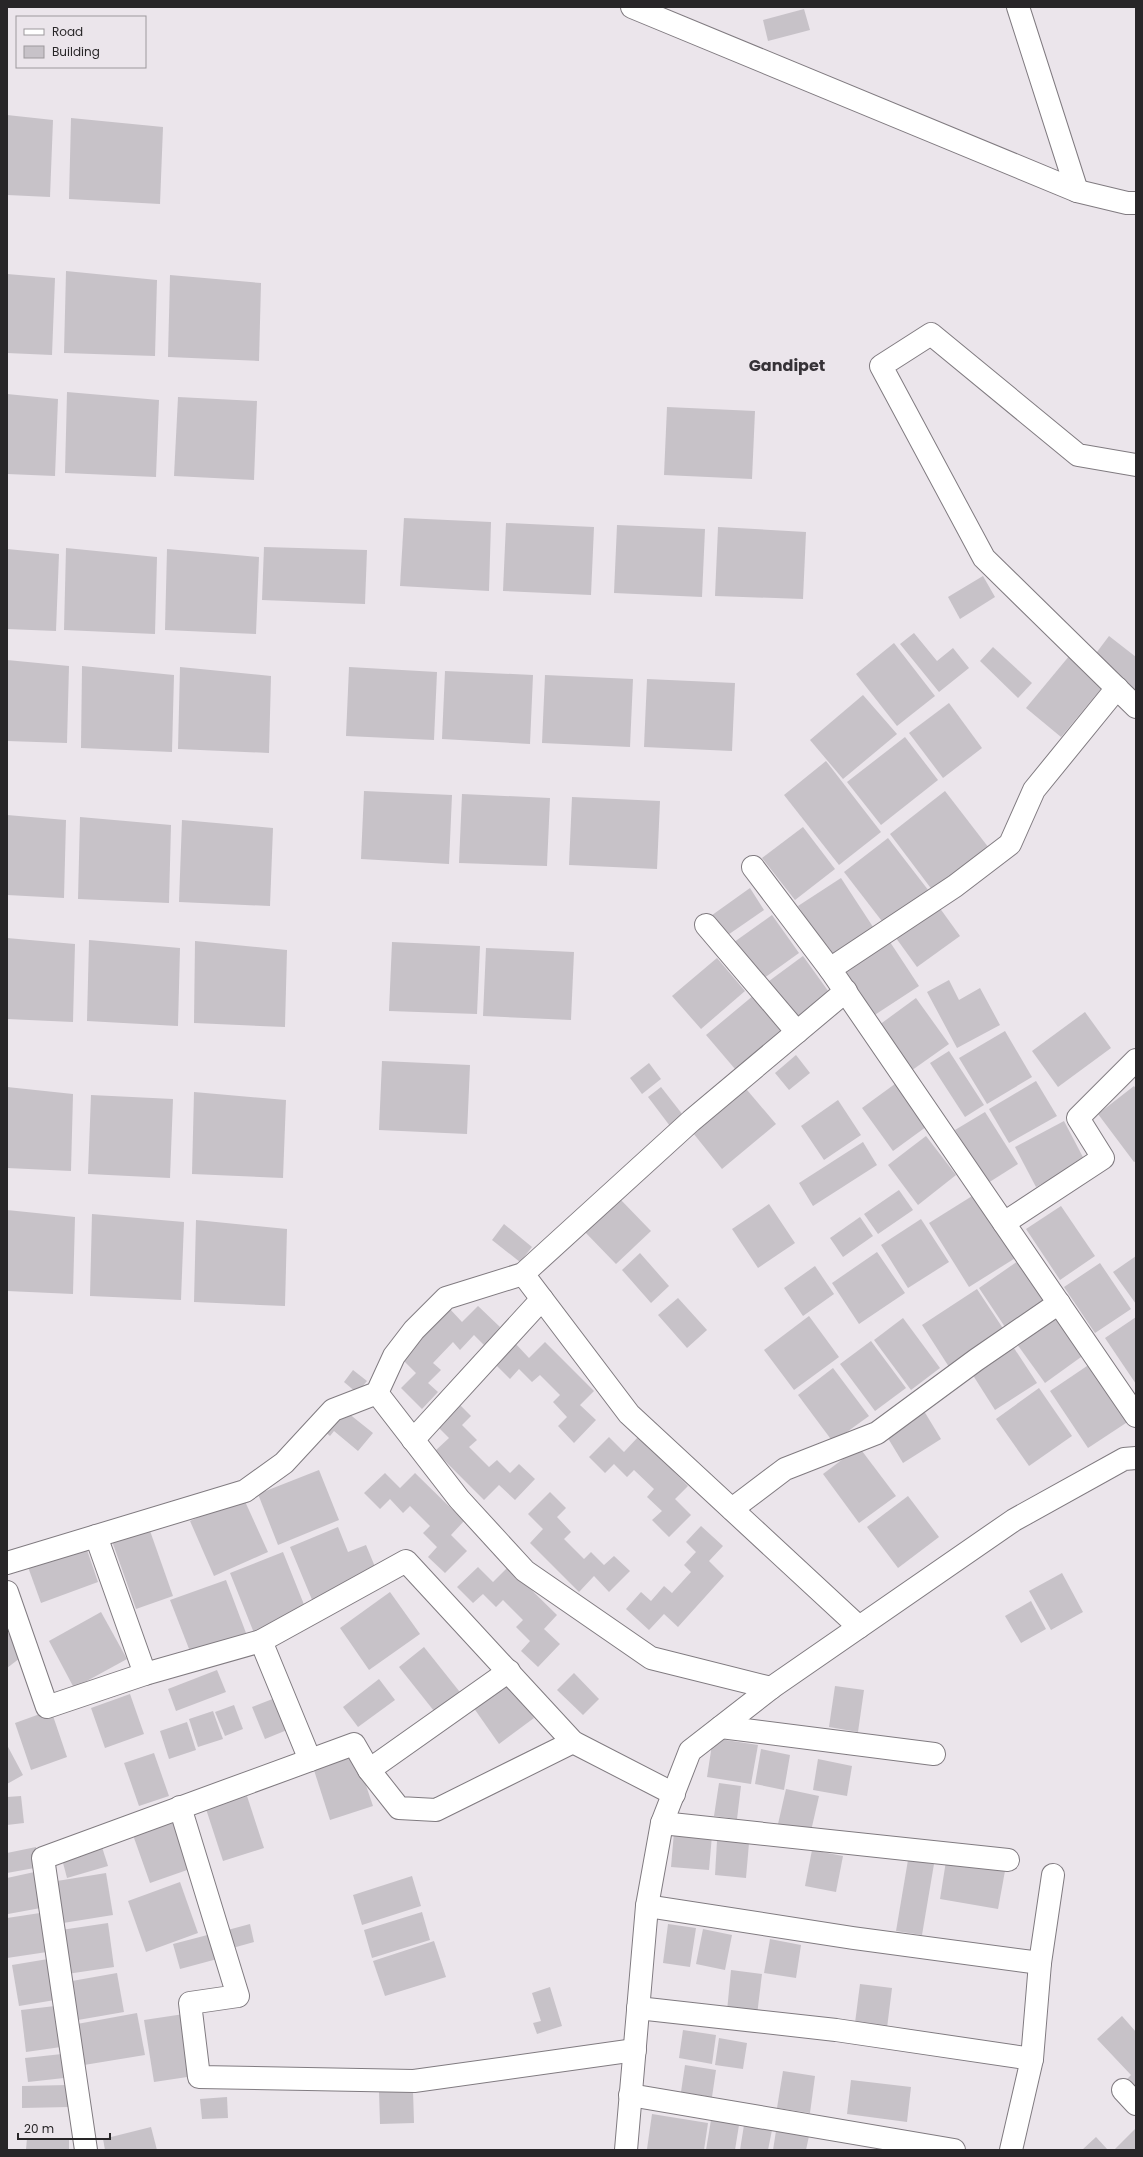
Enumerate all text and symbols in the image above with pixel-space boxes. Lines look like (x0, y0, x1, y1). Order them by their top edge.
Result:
legend (16, 16, 146, 68)
text: Road (52, 23, 83, 40)
text: Building (52, 43, 100, 60)
district label: Gandipet (749, 354, 825, 377)
scale bar (18, 2115, 110, 2141)
text: 20 m (24, 2120, 54, 2137)

